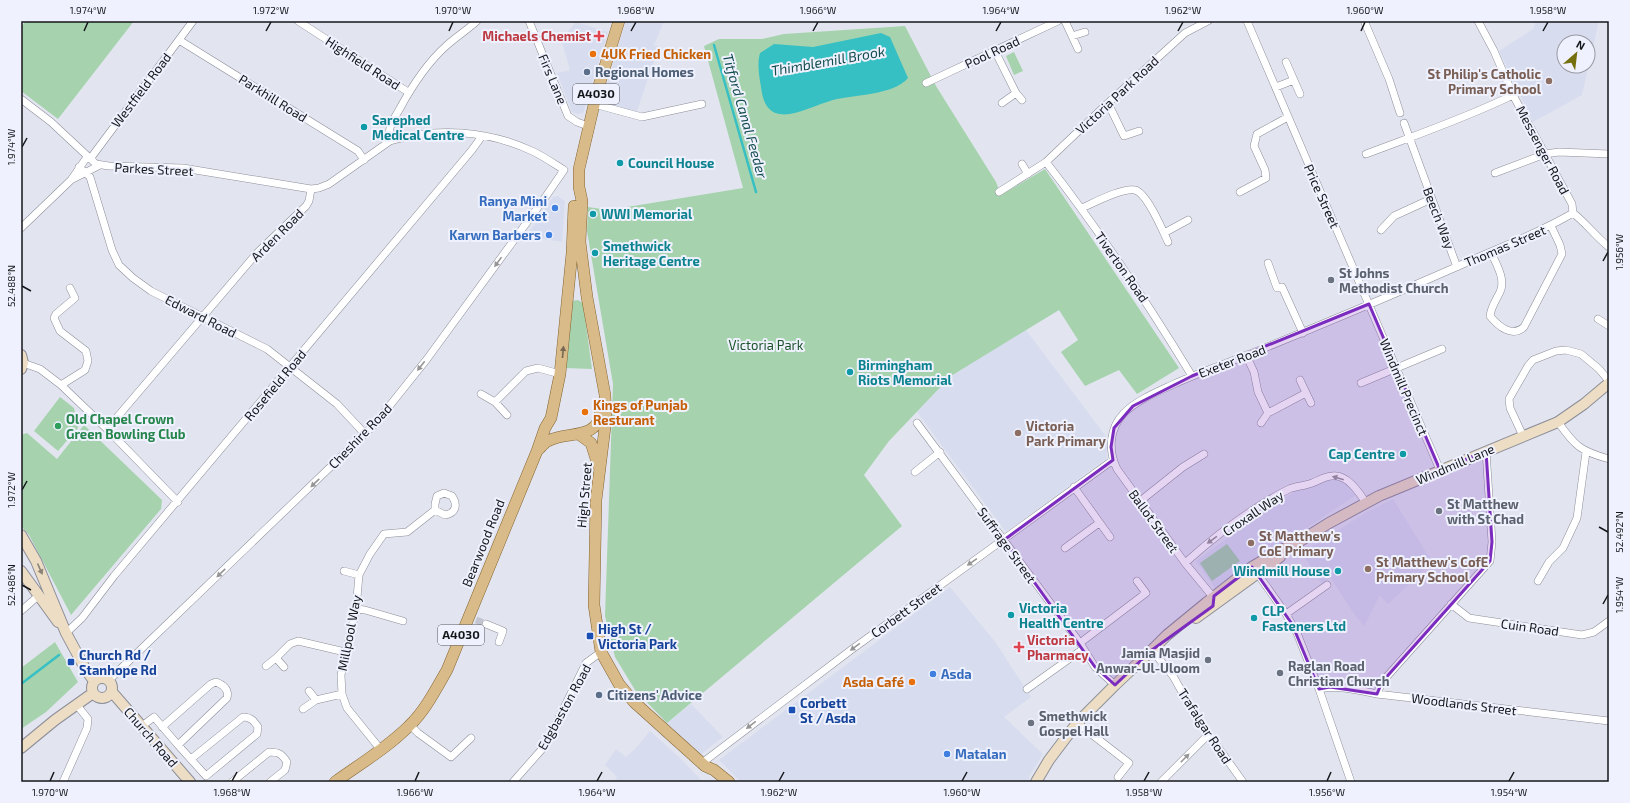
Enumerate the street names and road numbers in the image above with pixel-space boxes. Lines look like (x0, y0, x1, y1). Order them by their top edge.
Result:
street label: Pool Road (962, 32, 1022, 72)
street label: Highfield Road (323, 33, 403, 93)
street label: Westfield Road (108, 49, 174, 131)
street label: Firs Lane (535, 51, 571, 107)
street label: Victoria Park Road (1072, 52, 1162, 138)
street label: Parkhill Road (236, 71, 310, 125)
road number: A4030 (573, 84, 619, 104)
street label: Messenger Road (1513, 103, 1573, 197)
street label: Parkes Street (114, 159, 194, 179)
street label: Price Street (1301, 162, 1343, 231)
street label: Beech Way (1420, 185, 1458, 251)
street label: Arden Road (247, 205, 307, 265)
street label: Thomas Street (1462, 222, 1548, 270)
street label: Tiverton Road (1092, 229, 1152, 305)
street label: Edward Road (163, 291, 239, 341)
street label: Windmill Precinct (1376, 336, 1432, 438)
street label: Exeter Road (1196, 341, 1268, 381)
street label: Rosefield Road (241, 346, 309, 424)
street label: Cheshire Road (325, 400, 395, 472)
street label: Windmill Lane (1413, 440, 1497, 488)
street label: High Street (573, 462, 595, 528)
street label: Ballot Street (1126, 486, 1182, 556)
street label: Croxall Way (1220, 487, 1287, 539)
street label: Bearwood Road (458, 497, 508, 589)
street label: Suffrage Street (974, 504, 1040, 586)
street label: Corbett Street (868, 579, 944, 641)
street label: Millpool Way (334, 594, 364, 672)
street label: Cuin Road (1500, 615, 1560, 639)
road number: A4030 (438, 625, 484, 645)
street label: Edgbaston Road (534, 661, 594, 753)
street label: Trafalgar Road (1175, 685, 1235, 767)
street label: Woodlands Street (1410, 690, 1518, 718)
street label: Church Road (121, 704, 181, 770)

